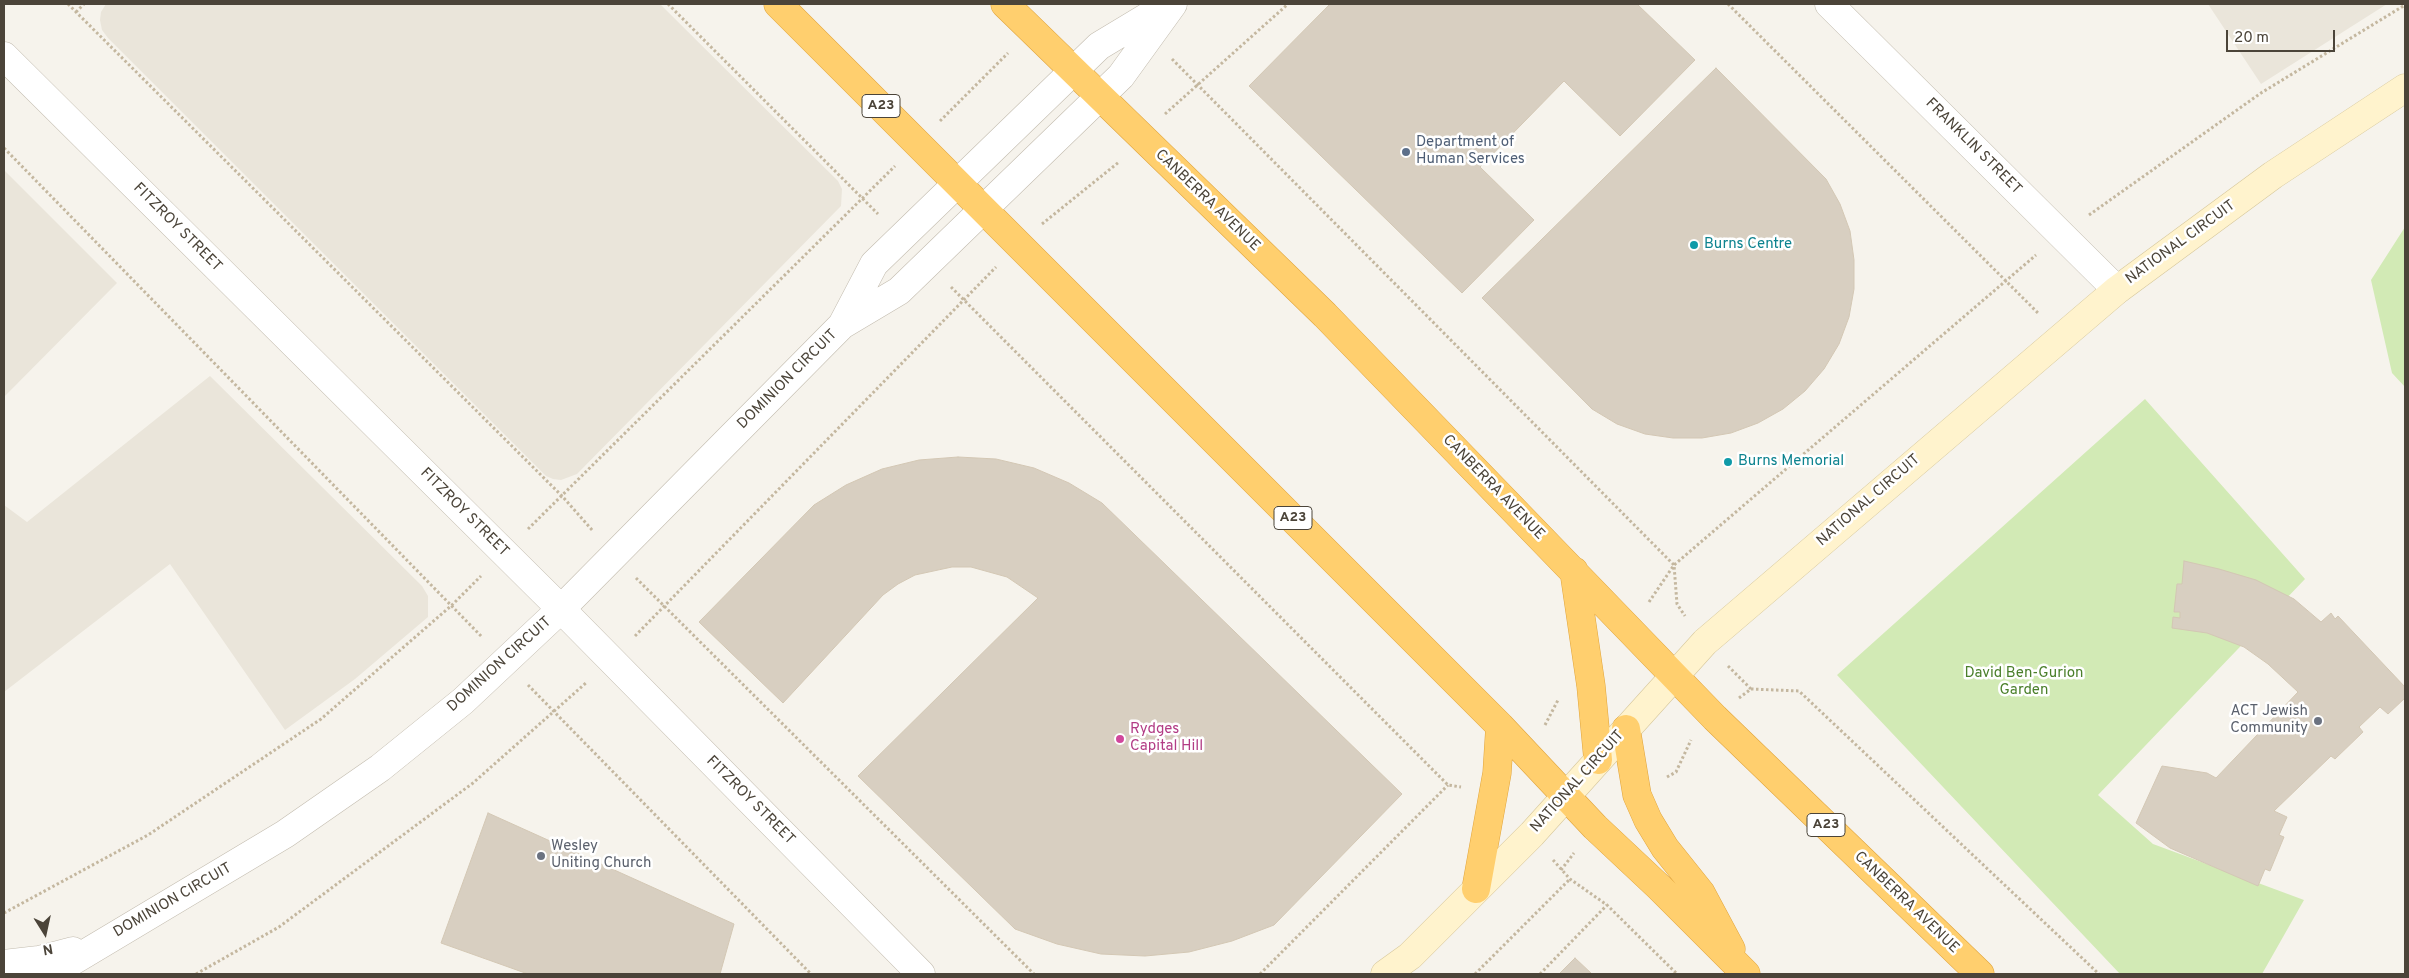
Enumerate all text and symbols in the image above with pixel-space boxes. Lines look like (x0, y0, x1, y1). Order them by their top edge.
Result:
scale bar (2229, 20, 2338, 52)
text: 20 m (2234, 29, 2269, 48)
road number: A23 (862, 94, 900, 118)
street label: FRANKLIN STREET (1921, 95, 2025, 199)
place label: Department of Human Services (1416, 134, 1525, 169)
street label: CANBERRA AVENUE (1151, 146, 1263, 256)
marker: Department of Human Services (1400, 146, 1412, 158)
street label: FITZROY STREET (129, 180, 225, 276)
street label: NATIONAL CIRCUIT (2123, 197, 2239, 289)
place label: Burns Centre (1704, 236, 1792, 254)
marker: Burns Centre (1688, 239, 1700, 251)
street label: DOMINION CIRCUIT (734, 326, 842, 434)
street label: CANBERRA AVENUE (1438, 432, 1548, 544)
street label: NATIONAL CIRCUIT (1814, 451, 1924, 551)
place label: Burns Memorial (1738, 453, 1844, 471)
marker: Burns Memorial (1722, 456, 1734, 468)
street label: FITZROY STREET (416, 465, 512, 561)
road number: A23 (1274, 506, 1312, 530)
street label: DOMINION CIRCUIT (444, 614, 556, 716)
park label: David Ben-Gurion Garden (1964, 665, 2084, 700)
place label: ACT Jewish Community (2230, 703, 2308, 738)
marker: ACT Jewish Community (2312, 715, 2324, 727)
place label: Rydges Capital Hill (1130, 721, 1203, 756)
street label: NATIONAL CIRCUIT (1527, 727, 1629, 837)
marker: Rydges Capital Hill (1114, 733, 1126, 745)
street label: FITZROY STREET (702, 753, 798, 849)
road number: A23 (1807, 814, 1845, 836)
place label: Wesley Uniting Church (551, 838, 652, 873)
street label: CANBERRA AVENUE (1850, 848, 1962, 958)
marker: Wesley Uniting Church (535, 850, 547, 862)
street label: DOMINION CIRCUIT (111, 860, 235, 942)
north arrow (20, 908, 70, 958)
text: N (41, 939, 54, 958)

